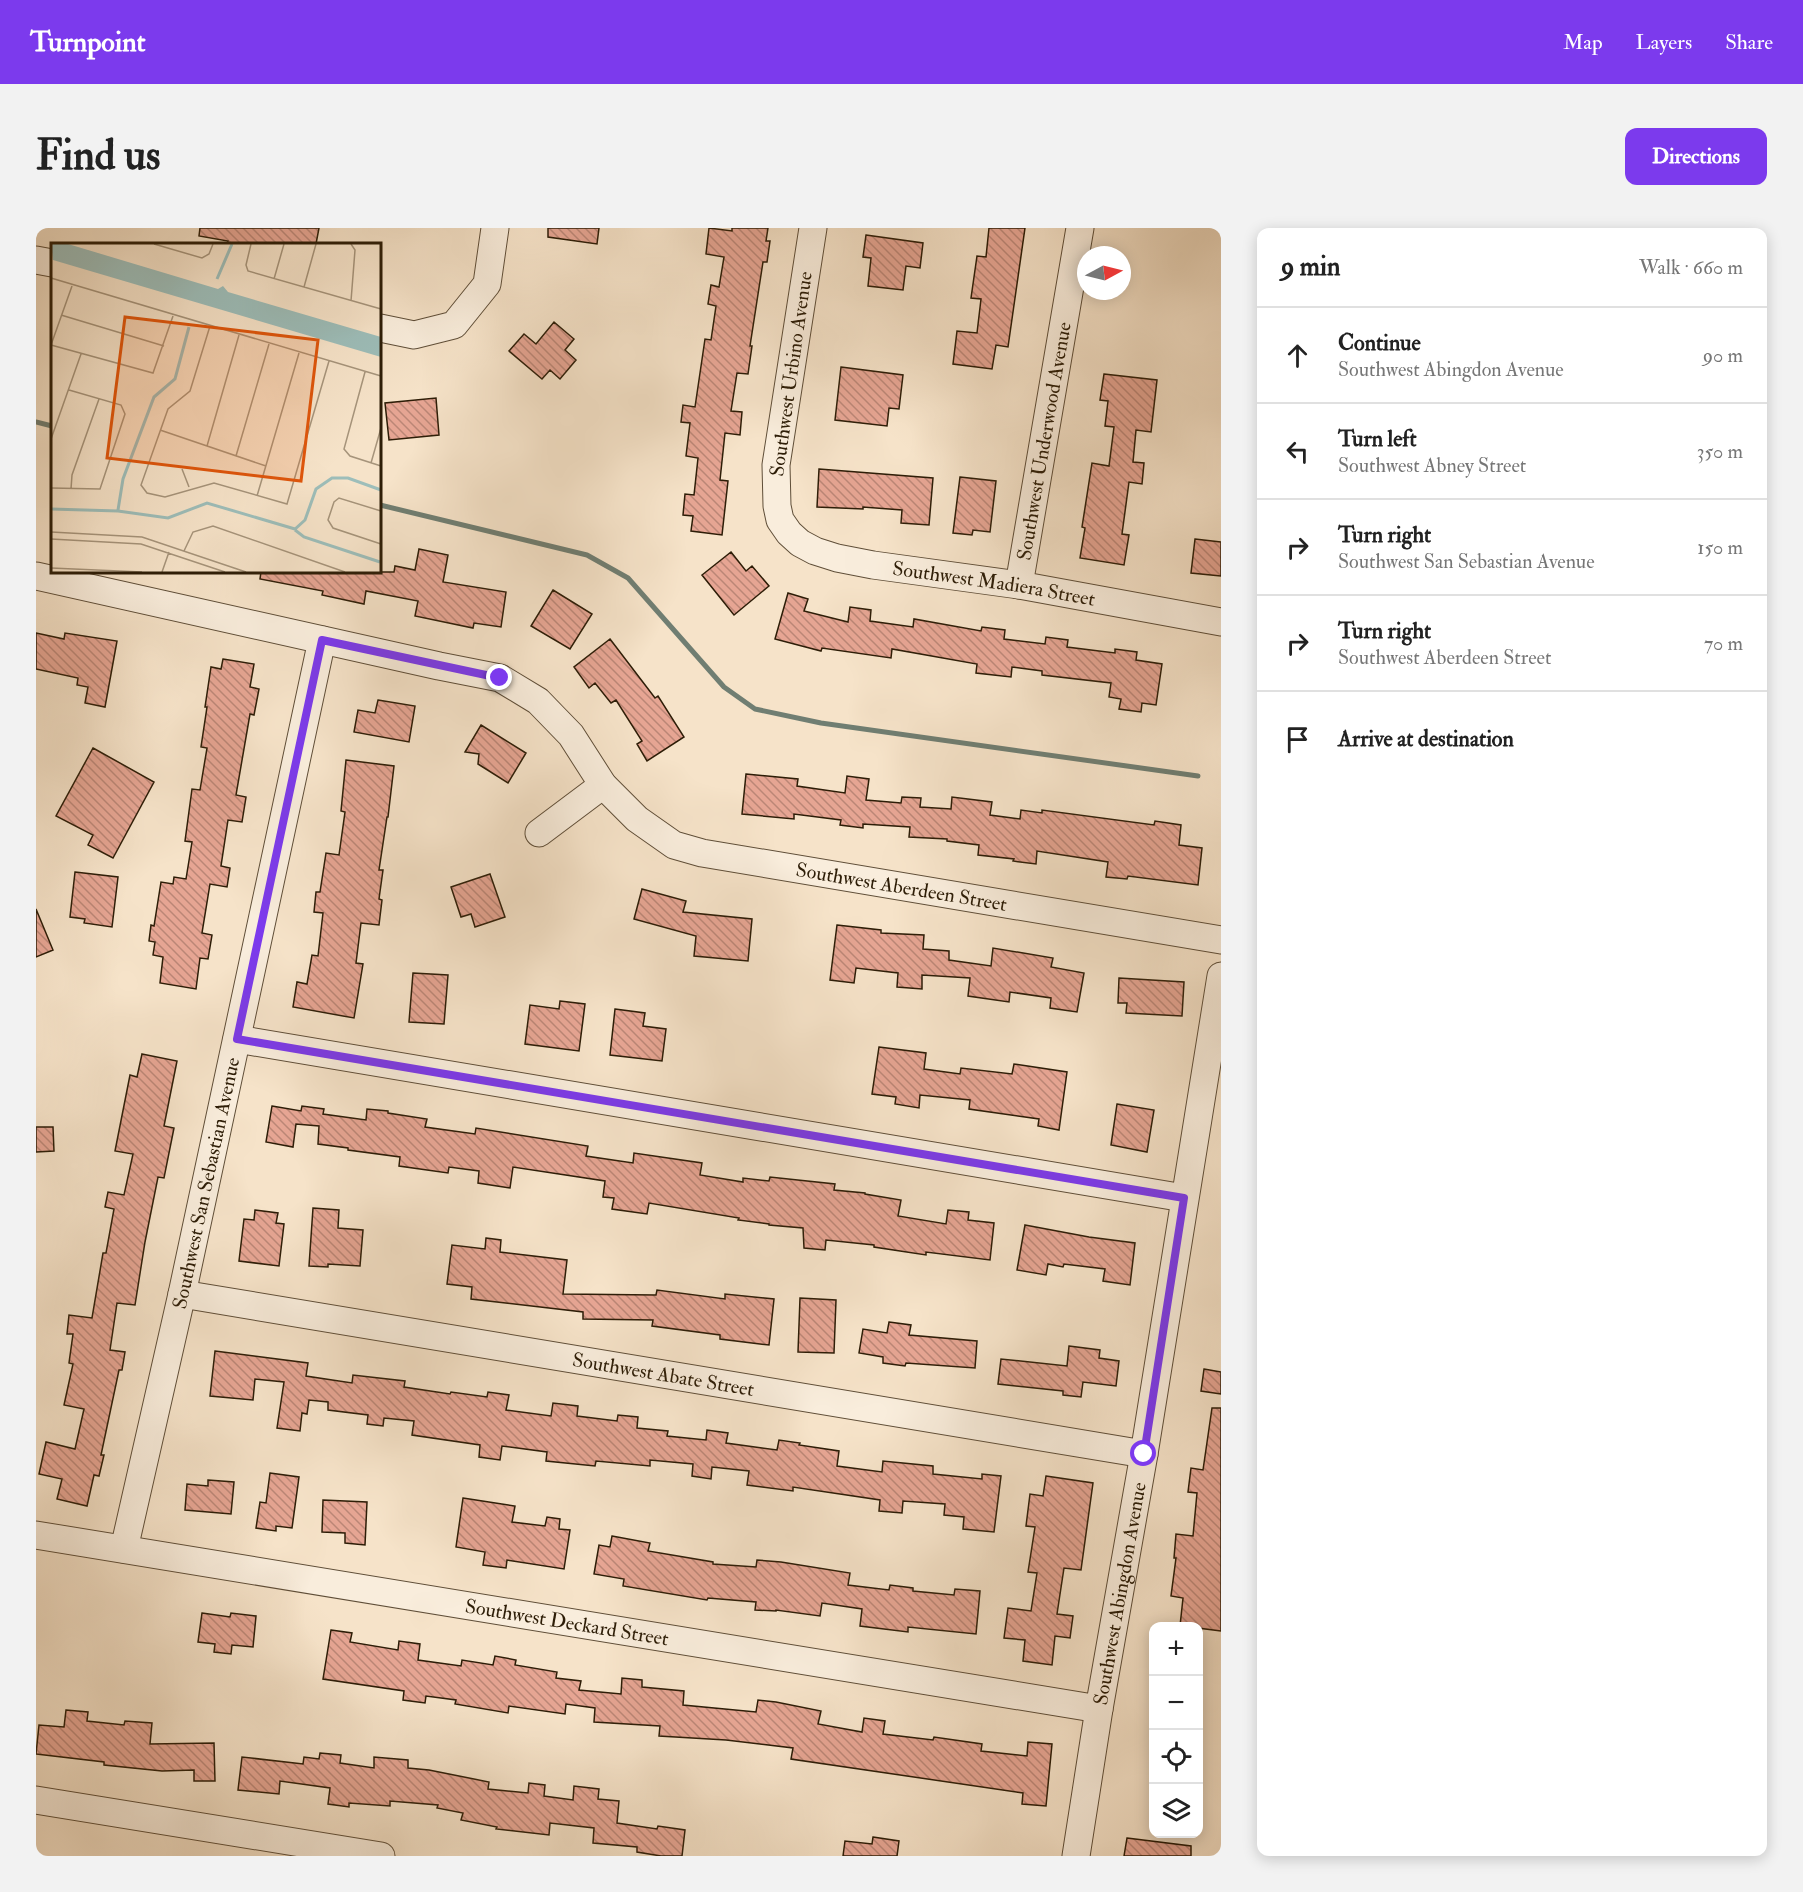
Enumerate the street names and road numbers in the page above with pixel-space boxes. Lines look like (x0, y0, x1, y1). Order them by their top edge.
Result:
street label: Southwest Urbino Avenue (764, 270, 818, 478)
street label: Southwest Underwood Avenue (1011, 320, 1076, 562)
street label: Southwest Madiera Street (891, 555, 1098, 611)
street label: Southwest Aberdeen Street (794, 856, 1009, 917)
street label: Southwest San Sebastian Avenue (167, 1055, 245, 1311)
street label: Southwest Abate Street (571, 1347, 757, 1402)
street label: Southwest Abingdon Avenue (1087, 1480, 1151, 1707)
street label: Southwest Deckard Street (463, 1593, 671, 1651)

